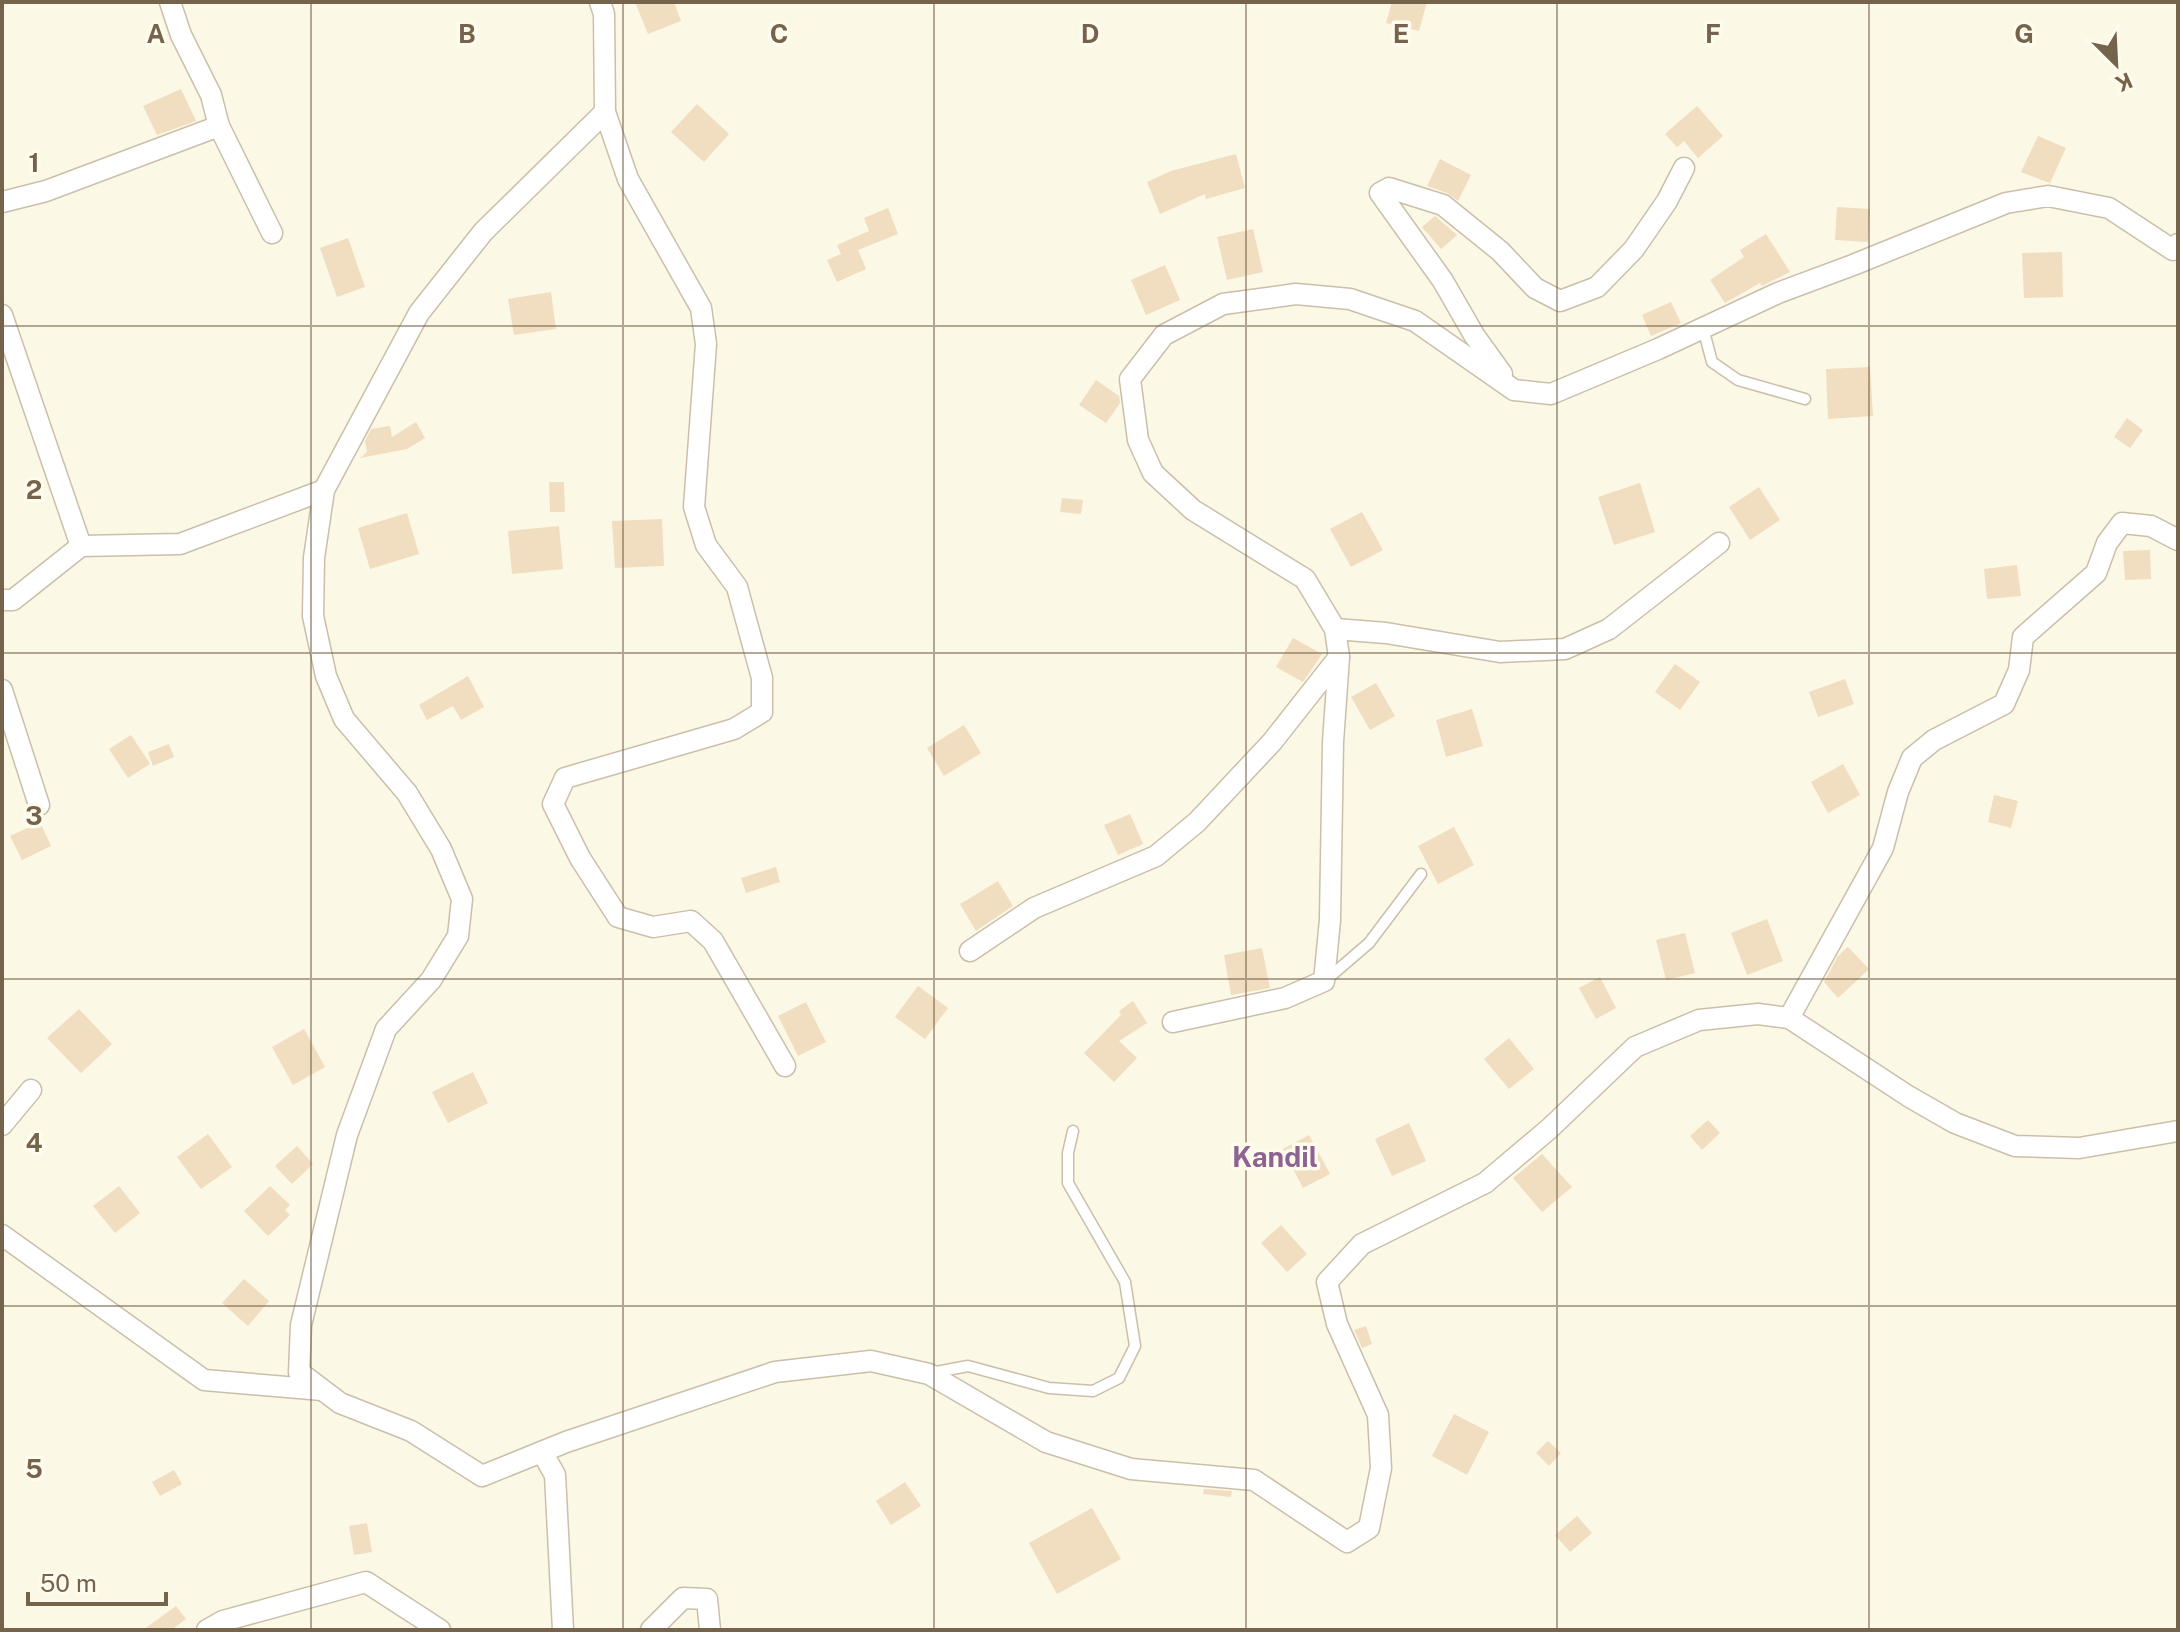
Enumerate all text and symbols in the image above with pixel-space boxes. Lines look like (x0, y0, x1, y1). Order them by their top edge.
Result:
text: A (147, 18, 166, 49)
text: B (458, 18, 476, 49)
text: C (770, 18, 788, 49)
text: D (1081, 18, 1099, 49)
text: E (1393, 18, 1409, 49)
text: F (1705, 18, 1721, 49)
text: G (2014, 18, 2034, 49)
north arrow (2076, 24, 2156, 104)
text: K (2111, 67, 2137, 97)
text: 1 (28, 147, 40, 178)
text: 2 (26, 474, 42, 505)
text: 3 (25, 800, 43, 831)
text: 4 (25, 1127, 43, 1158)
district label: Kandil (1232, 1140, 1318, 1173)
text: 5 (25, 1453, 43, 1484)
scale bar (28, 1556, 166, 1606)
text: 50 m (40, 1569, 97, 1597)

